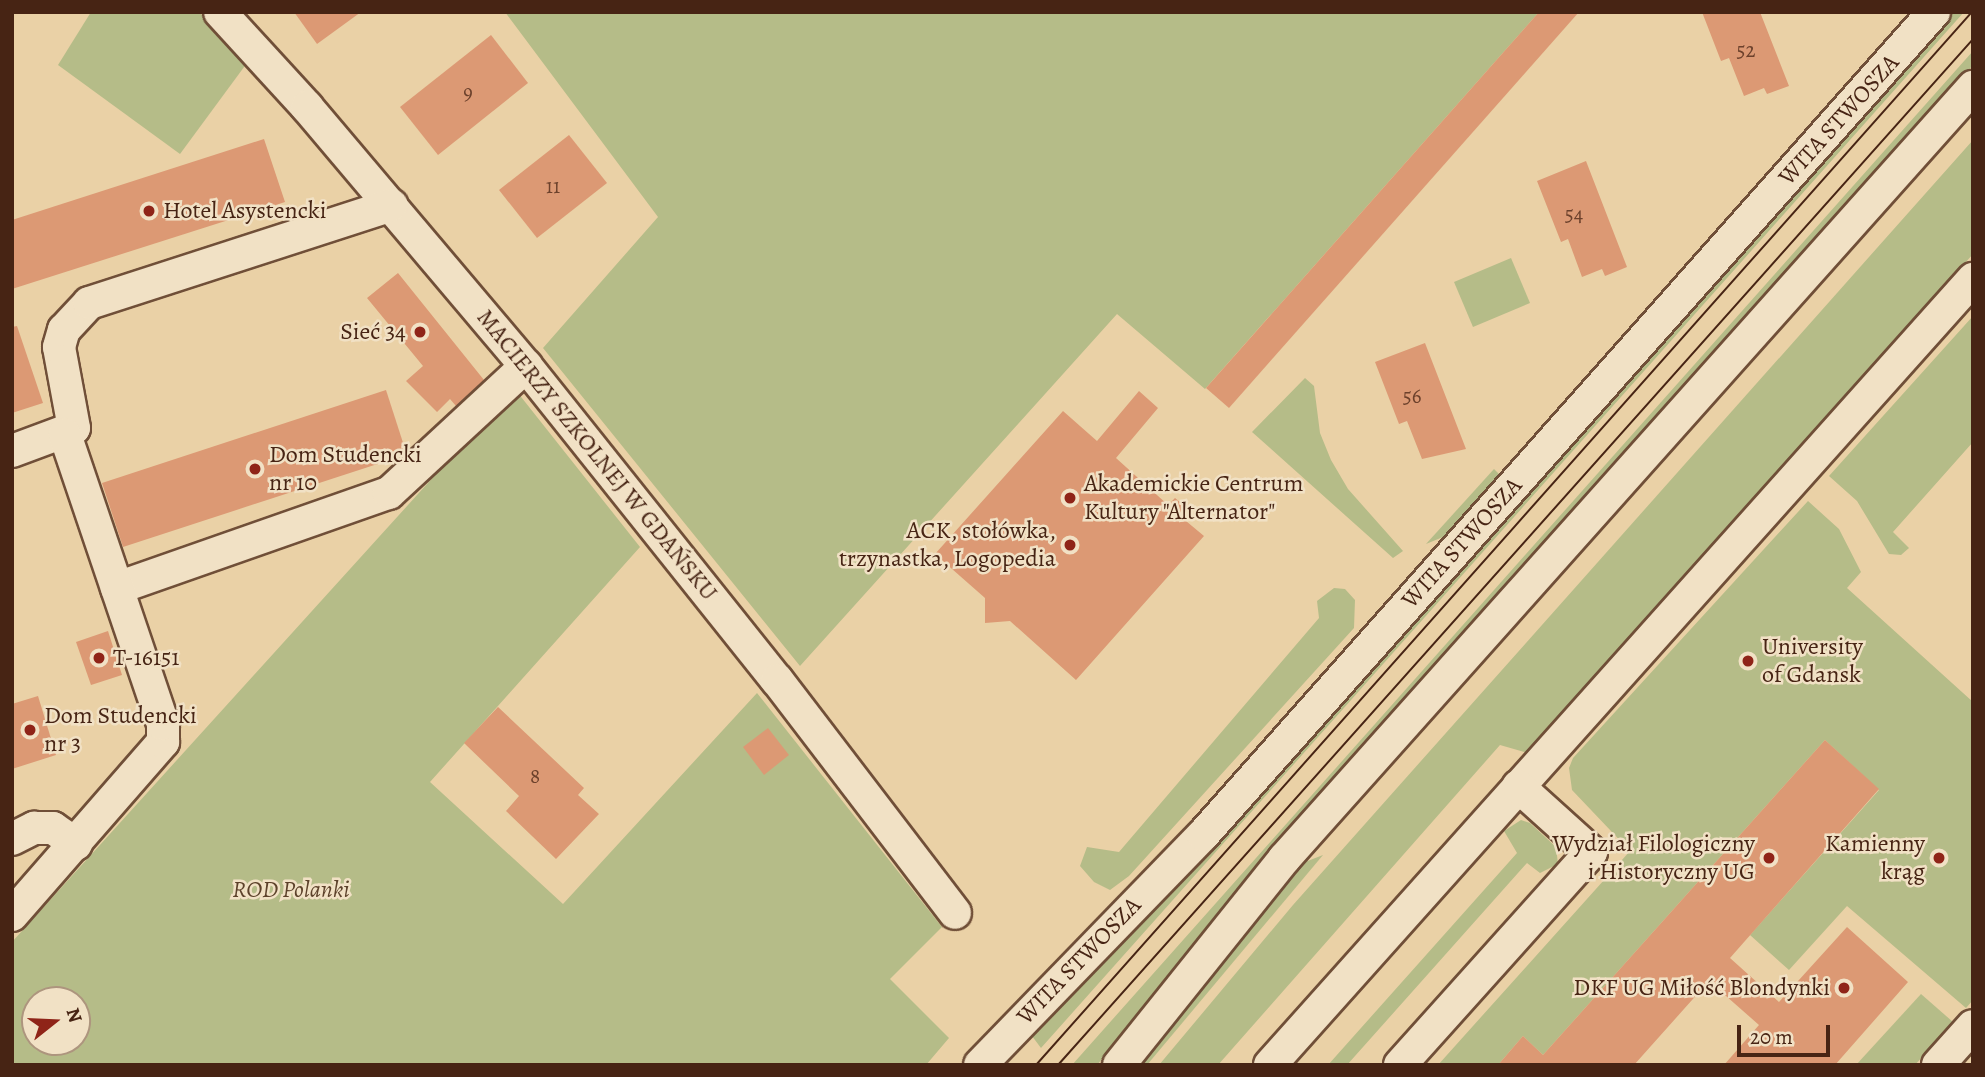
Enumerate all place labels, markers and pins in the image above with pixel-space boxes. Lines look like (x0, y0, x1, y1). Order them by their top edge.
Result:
place label: Hotel Asystencki (163, 197, 327, 225)
marker: Hotel Asystencki (141, 203, 157, 219)
place label: Sieć 34 (340, 318, 406, 346)
marker: Sieć 34 (412, 324, 428, 340)
place label: Dom Studencki nr 10 (269, 441, 422, 497)
marker: Dom Studencki nr 10 (247, 461, 263, 477)
place label: Akademickie Centrum Kultury "Alternator" (1084, 470, 1303, 526)
marker: Akademickie Centrum Kultury "Alternator" (1062, 490, 1078, 506)
place label: ACK, stołówka, trzynastka, Logopedia (838, 517, 1056, 573)
marker: ACK, stołówka, trzynastka, Logopedia (1062, 537, 1078, 553)
place label: University of Gdansk (1762, 633, 1863, 689)
place label: T-16151 (113, 644, 180, 672)
marker: T-16151 (91, 650, 107, 666)
marker: University of Gdansk (1740, 653, 1756, 669)
place label: Dom Studencki nr 3 (44, 702, 197, 758)
marker: Dom Studencki nr 3 (22, 722, 38, 738)
place label: Wydział Filologiczny i Historyczny UG (1552, 830, 1755, 886)
place label: Kamienny krąg (1825, 830, 1925, 886)
marker: Wydział Filologiczny i Historyczny UG (1761, 850, 1777, 866)
marker: Kamienny krąg (1931, 850, 1947, 866)
place label: DKF UG Miłość Blondynki (1573, 974, 1830, 1002)
marker: DKF UG Miłość Blondynki (1836, 980, 1852, 996)

